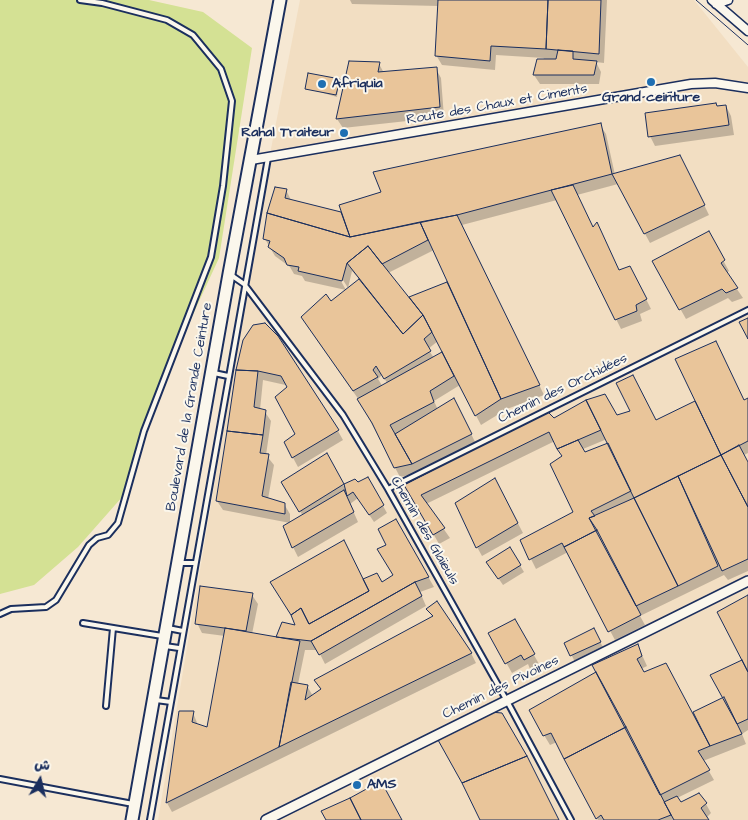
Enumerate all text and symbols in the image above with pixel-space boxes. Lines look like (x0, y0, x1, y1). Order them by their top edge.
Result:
place label: Afriquia (332, 76, 383, 92)
marker: Grand ceinture (645, 76, 657, 88)
marker: Afriquia (316, 78, 328, 90)
street label: Route des Chaux et Ciments (405, 81, 589, 129)
place label: Grand ceinture (602, 90, 700, 106)
place label: Rahal Traiteur (241, 125, 334, 141)
marker: Rahal Traiteur (338, 127, 350, 139)
street label: Boulevard de la Grande Ceinture (163, 301, 217, 513)
street label: Chemin des Orchidées (496, 350, 630, 428)
street label: Chemin des Glaïeuls (386, 474, 462, 588)
street label: Chemin des Pivoines (440, 653, 562, 723)
text: ش (33, 754, 52, 776)
north arrow (15, 755, 65, 805)
place label: AMS (367, 777, 397, 793)
marker: AMS (351, 779, 363, 791)

